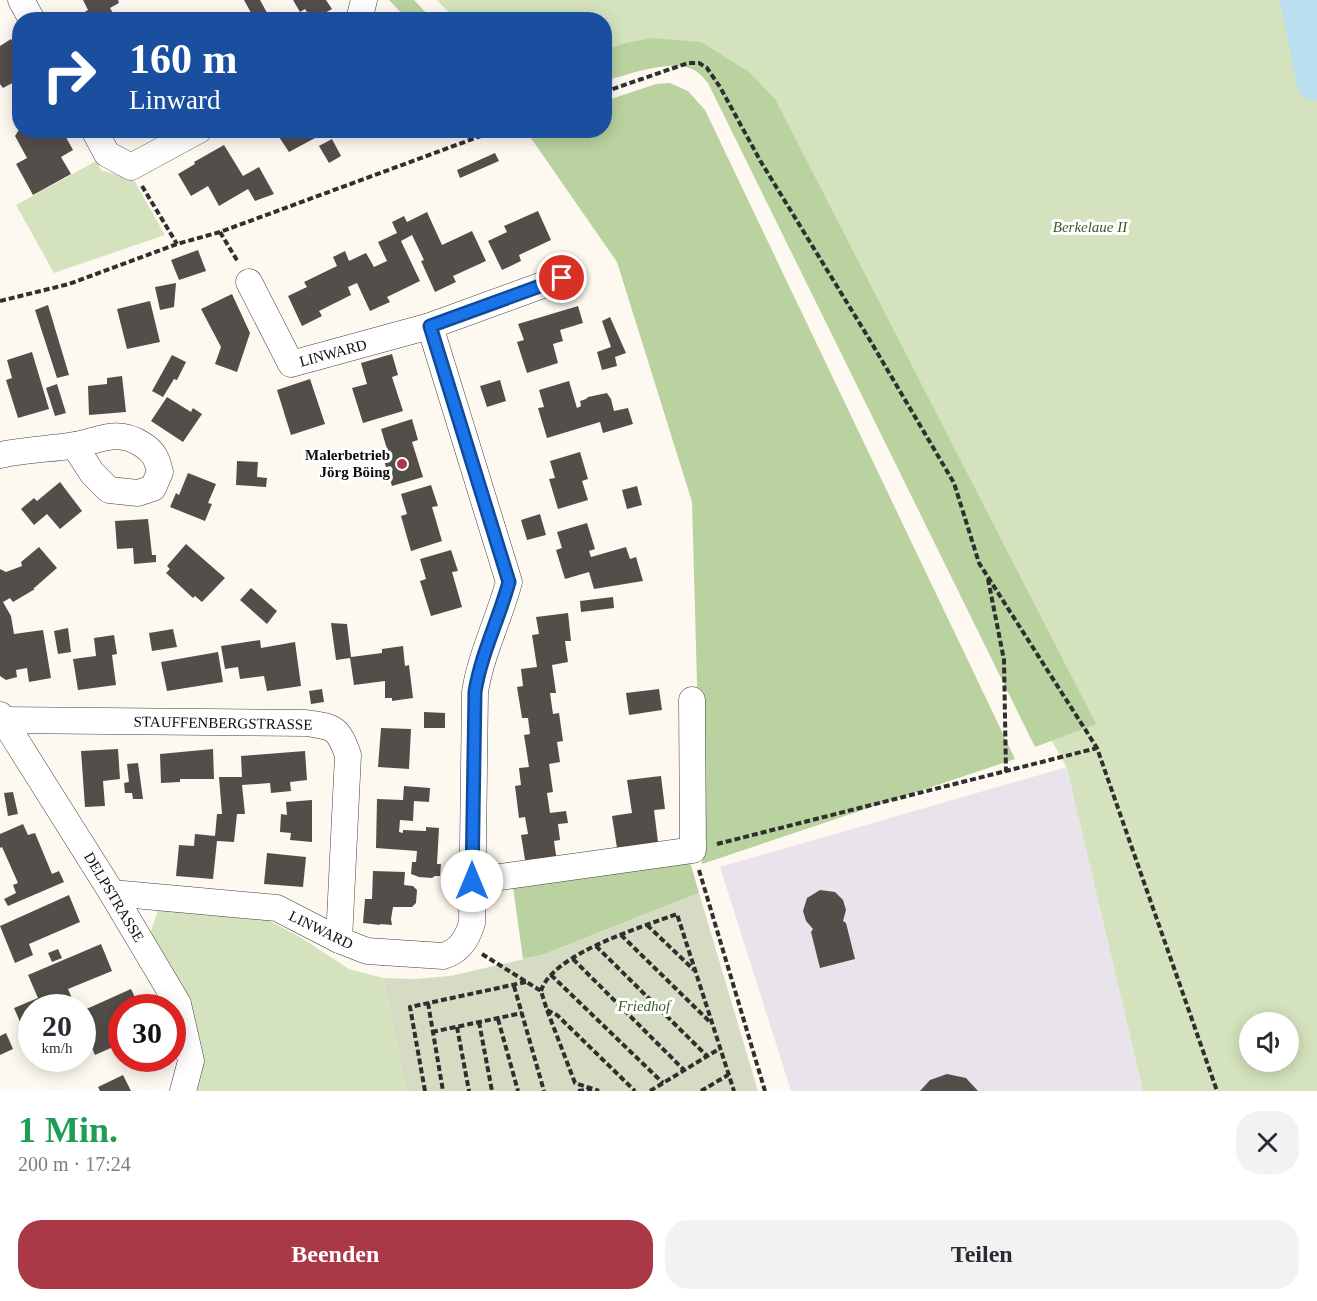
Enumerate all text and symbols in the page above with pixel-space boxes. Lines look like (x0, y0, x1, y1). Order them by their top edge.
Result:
icon: right (30, 36, 108, 114)
text: 160 m (129, 36, 238, 82)
text: Linward (129, 85, 220, 115)
park label: Berkelaue II (1053, 219, 1128, 235)
pin (536, 252, 587, 303)
icon: arrive (545, 261, 578, 294)
street label: LINWARD (298, 336, 369, 370)
place label: Malerbetrieb Jörg Böing (305, 447, 390, 480)
marker: Malerbetrieb Jörg Böing (395, 457, 409, 471)
street label: STAUFFENBERGSTRASSE (133, 713, 313, 733)
street label: DELPSTRASSE (81, 849, 147, 945)
position arrow (440, 849, 504, 913)
street label: LINWARD (286, 908, 356, 952)
speed limit sign: 30 (108, 994, 186, 1072)
park label: Friedhof (617, 998, 672, 1014)
text: 20 (42, 1009, 72, 1042)
map controls (1239, 1012, 1299, 1072)
button: sound (1239, 1012, 1299, 1072)
text: km/h (42, 1040, 72, 1056)
text: 1 Min. (18, 1110, 118, 1150)
button: close (1236, 1111, 1299, 1174)
text: 200 m · 17:24 (18, 1153, 131, 1175)
button: Beenden (18, 1220, 653, 1289)
button: Teilen (665, 1220, 1299, 1289)

